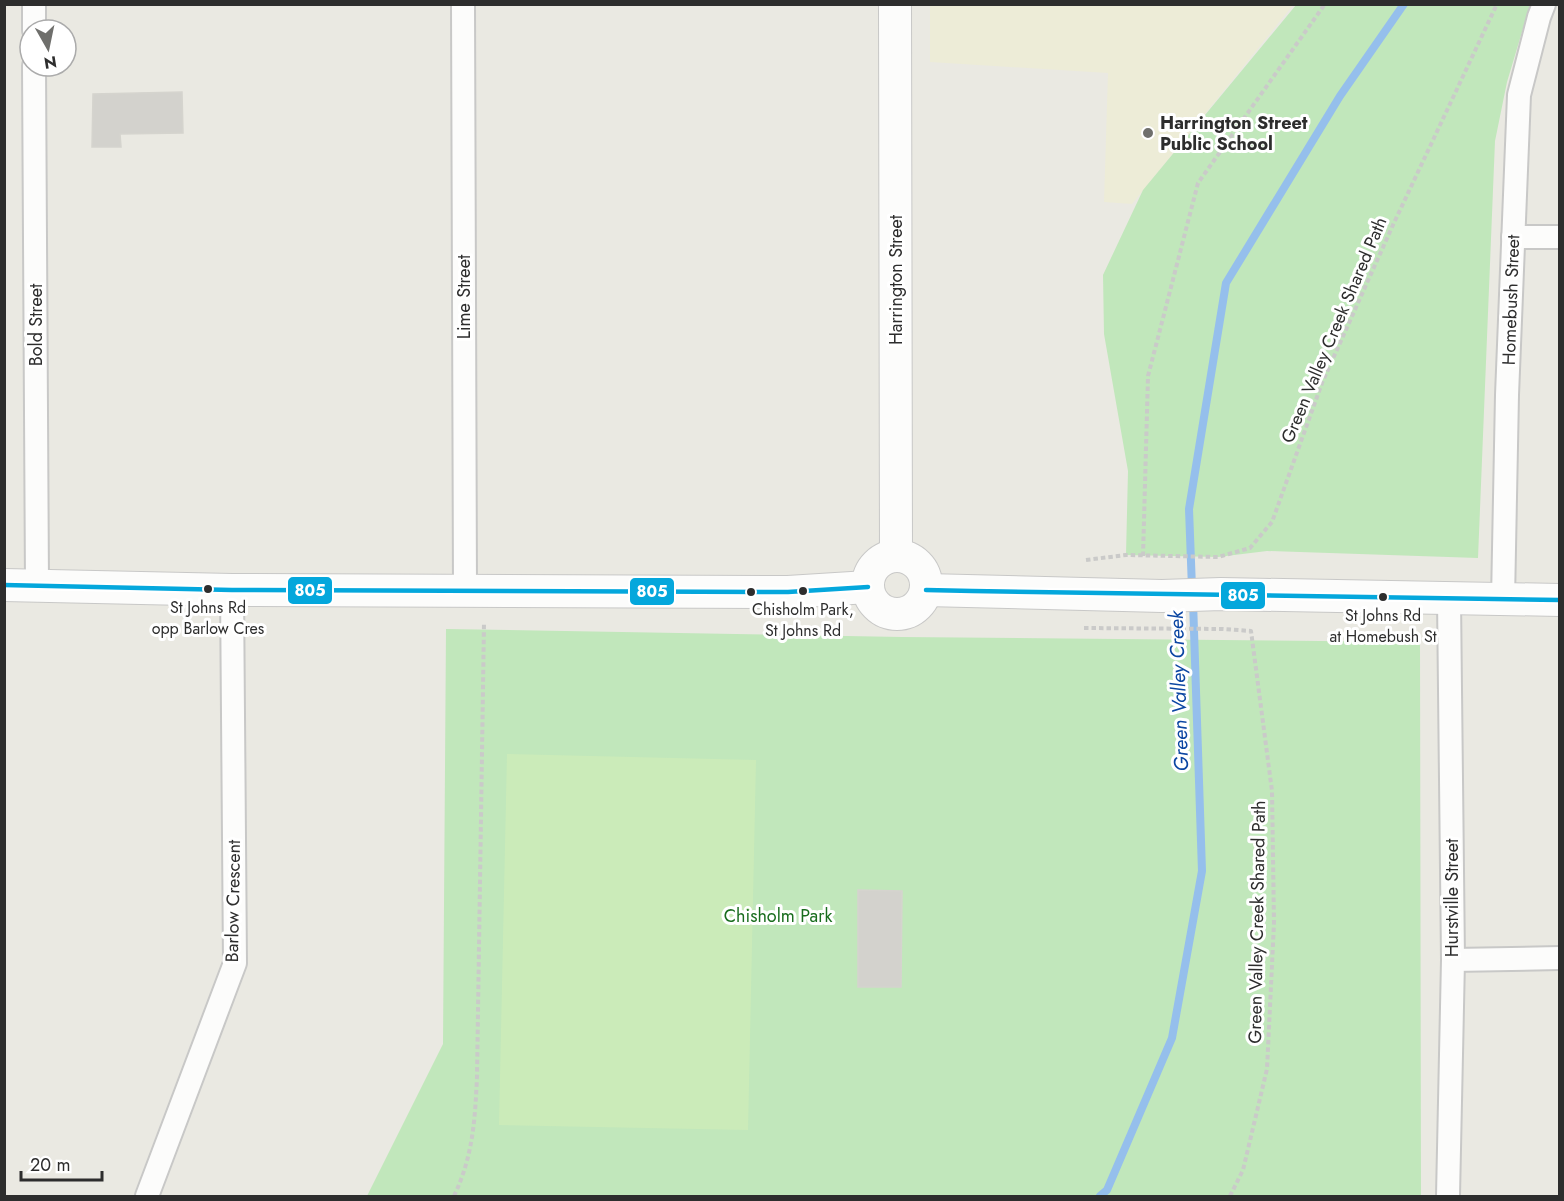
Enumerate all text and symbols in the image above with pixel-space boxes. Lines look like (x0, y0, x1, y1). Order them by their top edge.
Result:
north arrow (18, 18, 78, 78)
text: N (42, 50, 58, 75)
place label: Harrington Street Public School (1160, 110, 1308, 157)
marker: Harrington Street Public School (1141, 126, 1155, 140)
street label: Green Valley Creek Shared Path (1275, 213, 1393, 447)
street label: Harrington Street (883, 214, 909, 345)
street label: Homebush Street (1496, 234, 1526, 366)
street label: Lime Street (451, 254, 477, 339)
street label: Bold Street (23, 283, 49, 366)
line badge: 805 (287, 576, 333, 605)
line badge: 805 (629, 577, 675, 606)
text: 805 (295, 579, 325, 602)
text: 805 (637, 580, 667, 603)
line badge: 805 (1220, 581, 1266, 610)
marker: St Johns Rd opp Barlow Cres (202, 583, 214, 595)
text: 805 (1228, 584, 1258, 607)
marker: Chisholm Park, St Johns Rd (797, 585, 809, 597)
unlabelled marker (745, 586, 757, 598)
marker: St Johns Rd at Homebush St (1377, 591, 1389, 603)
place label: St Johns Rd opp Barlow Cres (152, 596, 264, 640)
place label: Chisholm Park, St Johns Rd (752, 598, 854, 642)
place label: St Johns Rd at Homebush St (1329, 604, 1437, 648)
water label: Green Valley Creek (1162, 609, 1196, 772)
street label: Green Valley Creek Shared Path (1242, 800, 1272, 1044)
street label: Hurstville Street (1439, 838, 1465, 957)
street label: Barlow Crescent (219, 839, 247, 963)
park label: Chisholm Park (724, 903, 832, 929)
scale bar (21, 1144, 102, 1182)
text: 20 m (30, 1152, 70, 1178)

